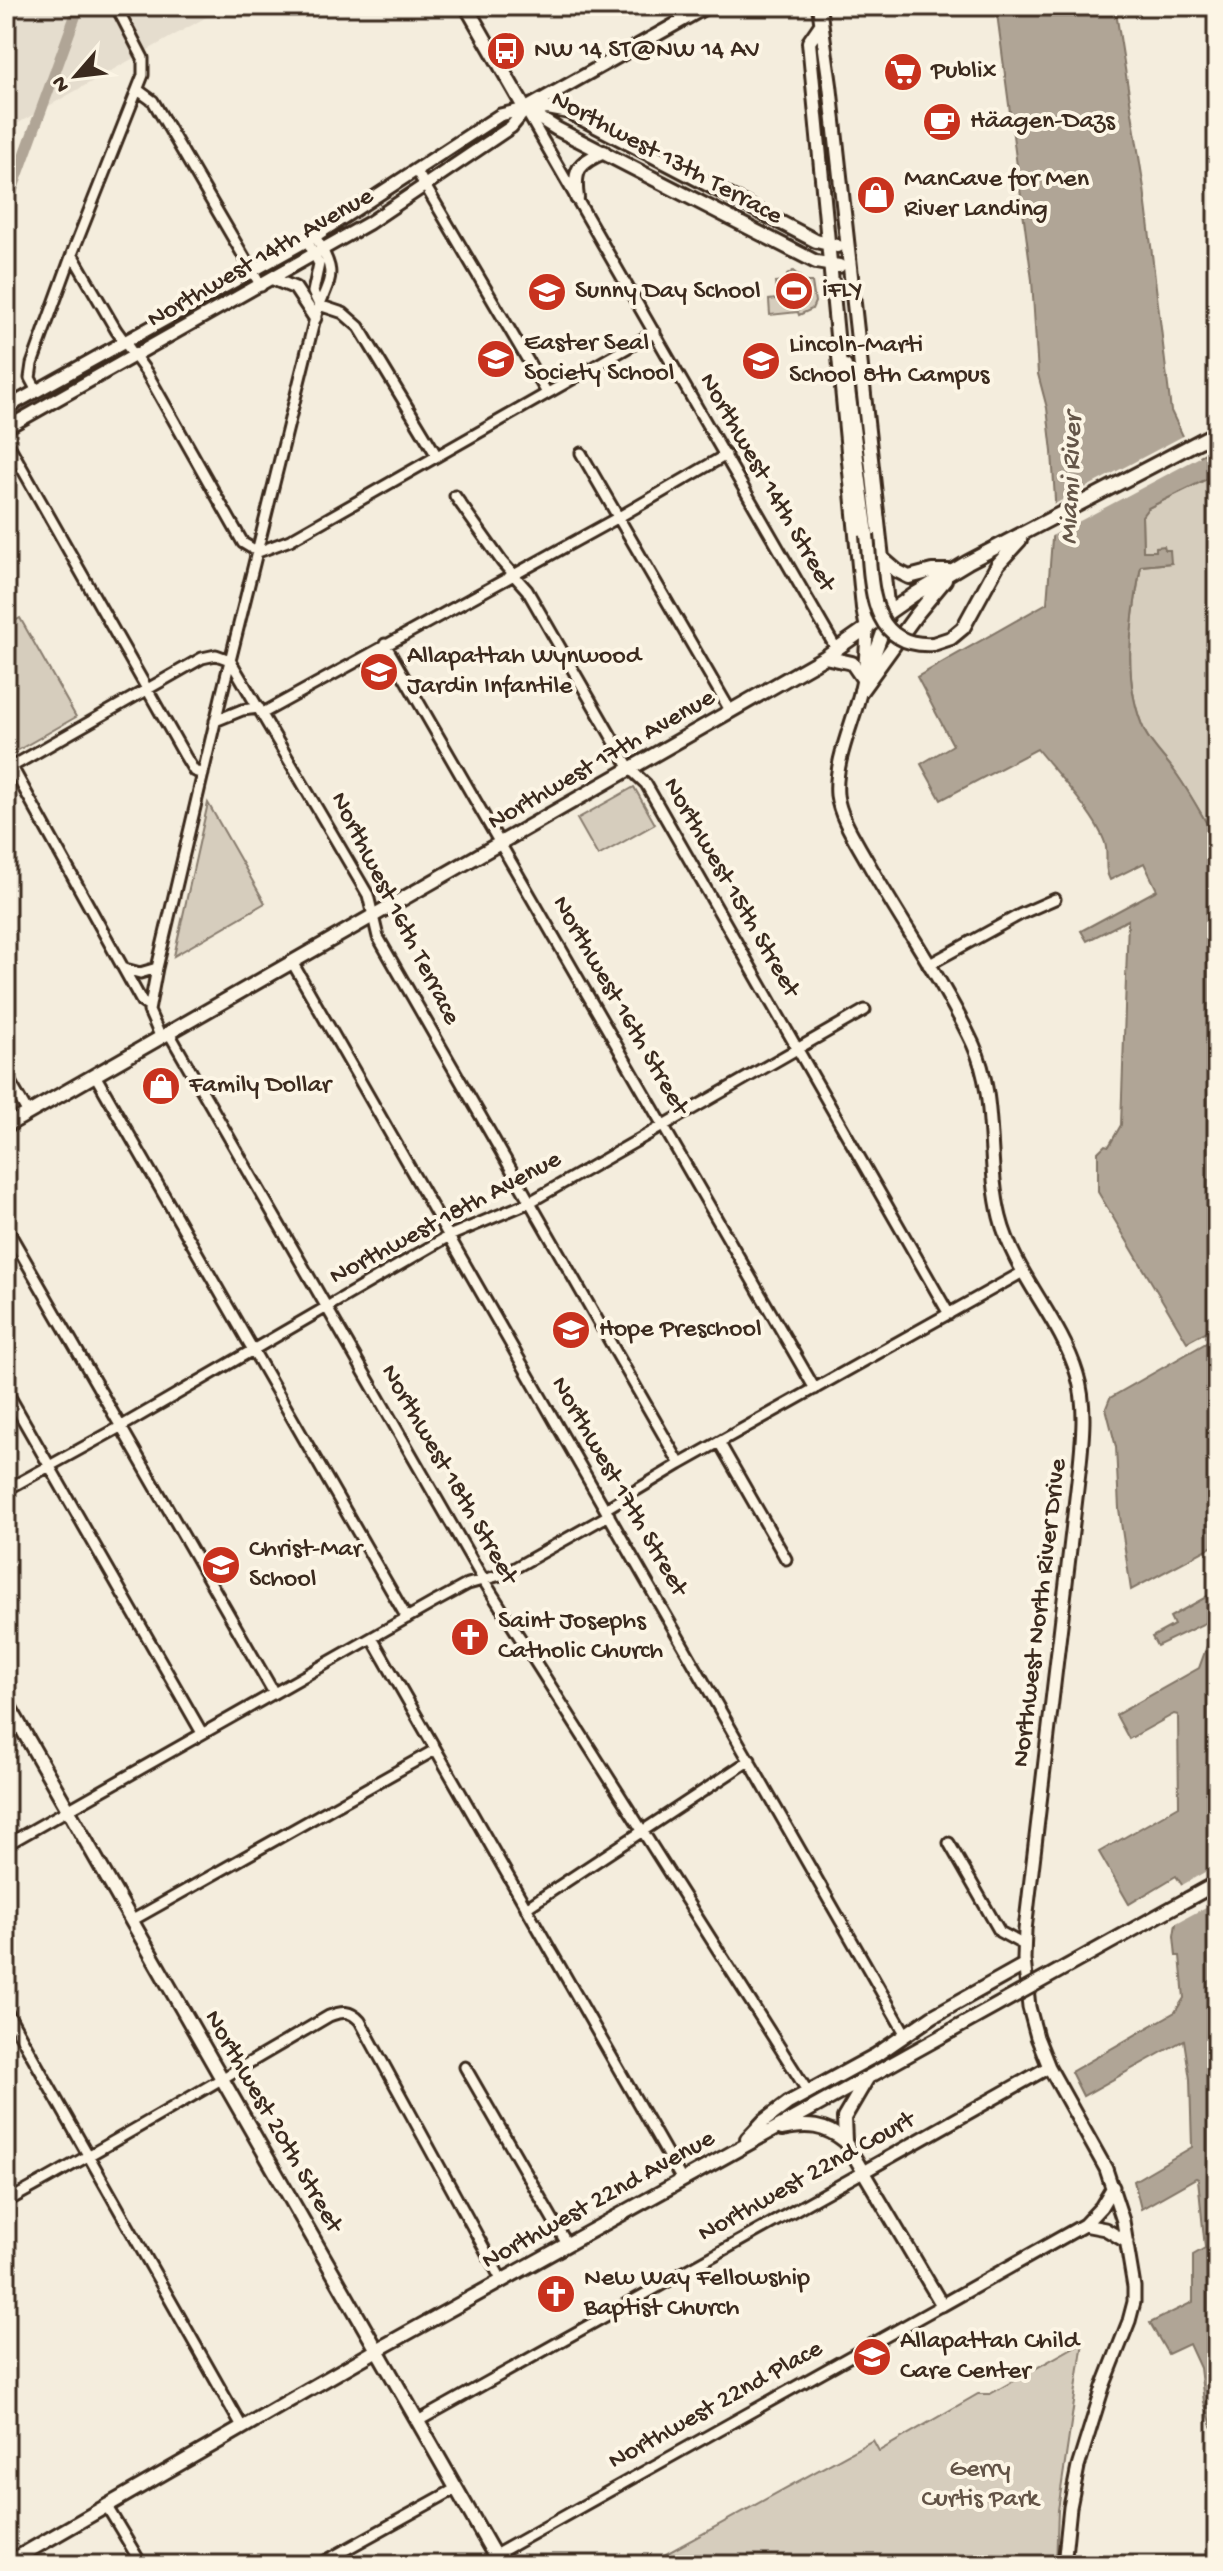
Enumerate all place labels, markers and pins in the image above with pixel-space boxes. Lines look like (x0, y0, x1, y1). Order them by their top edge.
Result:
bus stop icon: NW 14 ST@NW 14 AV (485, 30, 527, 72)
place label: NW 14 ST@NW 14 AV (534, 36, 760, 67)
supermarket icon: Publix (882, 51, 924, 93)
place label: Publix (930, 57, 997, 88)
cafe icon: Häagen-Dazs (921, 101, 963, 143)
place label: Häagen-Dazs (970, 107, 1116, 138)
place label: ManCave for Men River Landing (904, 165, 1090, 226)
shop icon: ManCave for Men River Landing (855, 174, 897, 216)
sports icon: iFLY (773, 270, 815, 312)
school or university icon: Sunny Day School (526, 271, 568, 313)
place label: iFLY (822, 276, 863, 307)
place label: Sunny Day School (575, 277, 761, 308)
place label: Easter Seal Society School (524, 329, 675, 390)
place label: Lincoln-Marti School 8th Campus (789, 331, 991, 392)
school or university icon: Easter Seal Society School (475, 338, 517, 380)
school or university icon: Lincoln-Marti School 8th Campus (740, 340, 782, 382)
place label: Allapattah Wynwood Jardin Infantile (407, 642, 643, 703)
school or university icon: Allapattah Wynwood Jardin Infantile (358, 651, 400, 693)
shop icon: Family Dollar (140, 1065, 182, 1107)
place label: Family Dollar (188, 1071, 334, 1102)
school or university icon: Hope Preschool (550, 1309, 592, 1351)
place label: Hope Preschool (599, 1315, 762, 1346)
place label: Christ-Mar School (249, 1535, 365, 1596)
school or university icon: Christ-Mar School (200, 1544, 242, 1586)
place label: Saint Josephs Catholic Church (498, 1607, 663, 1668)
church icon: Saint Josephs Catholic Church (449, 1616, 491, 1658)
place label: New Way Fellowship Baptist Church (583, 2264, 810, 2325)
church icon: New Way Fellowship Baptist Church (535, 2273, 577, 2315)
place label: Allapattah Child Care Center (900, 2327, 1081, 2388)
school or university icon: Allapattah Child Care Center (851, 2336, 893, 2378)

